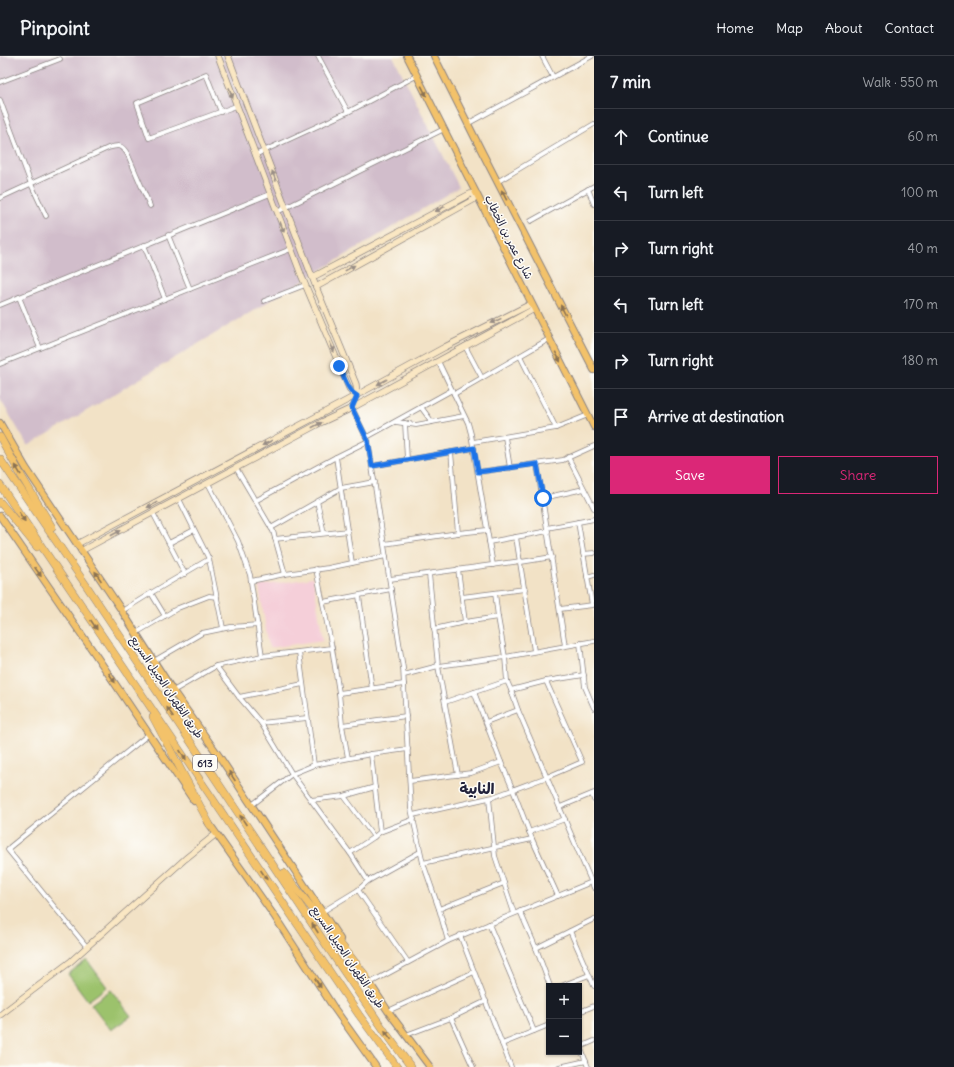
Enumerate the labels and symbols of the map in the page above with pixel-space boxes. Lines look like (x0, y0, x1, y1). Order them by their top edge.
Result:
one-way arrow (421, 85, 427, 97)
one-way arrow (229, 87, 235, 99)
one-way arrow (270, 170, 276, 182)
one-way arrow (500, 189, 507, 200)
street label: شارع عمر بن الخطاب (480, 193, 536, 282)
one-way arrow (435, 206, 446, 213)
one-way arrow (280, 222, 286, 234)
one-way arrow (345, 265, 356, 272)
one-way arrow (560, 304, 567, 316)
one-way arrow (491, 318, 502, 324)
one-way arrow (329, 342, 335, 354)
one-way arrow (555, 351, 562, 363)
route end (330, 357, 348, 375)
one-way arrow (376, 378, 387, 385)
one-way arrow (311, 422, 322, 428)
one-way arrow (261, 440, 273, 447)
one-way arrow (14, 464, 21, 476)
route start (534, 489, 552, 507)
one-way arrow (147, 502, 158, 508)
one-way arrow (18, 512, 26, 522)
one-way arrow (110, 530, 122, 536)
one-way arrow (34, 566, 42, 577)
one-way arrow (94, 571, 102, 581)
one-way arrow (90, 619, 98, 630)
street label: طريق الظهران الجبيل السريع (126, 633, 207, 742)
one-way arrow (108, 673, 116, 684)
one-way arrow (166, 706, 174, 717)
one-way arrow (179, 750, 187, 760)
road number: 613 (193, 755, 217, 771)
one-way arrow (228, 771, 236, 781)
district label: النابية (460, 779, 495, 798)
one-way arrow (239, 815, 247, 825)
one-way arrow (260, 869, 268, 880)
street label: طريق الظهران الجبيل السريع (307, 903, 388, 1012)
one-way arrow (311, 923, 319, 933)
one-way arrow (314, 978, 322, 988)
one-way arrow (384, 1030, 392, 1041)

